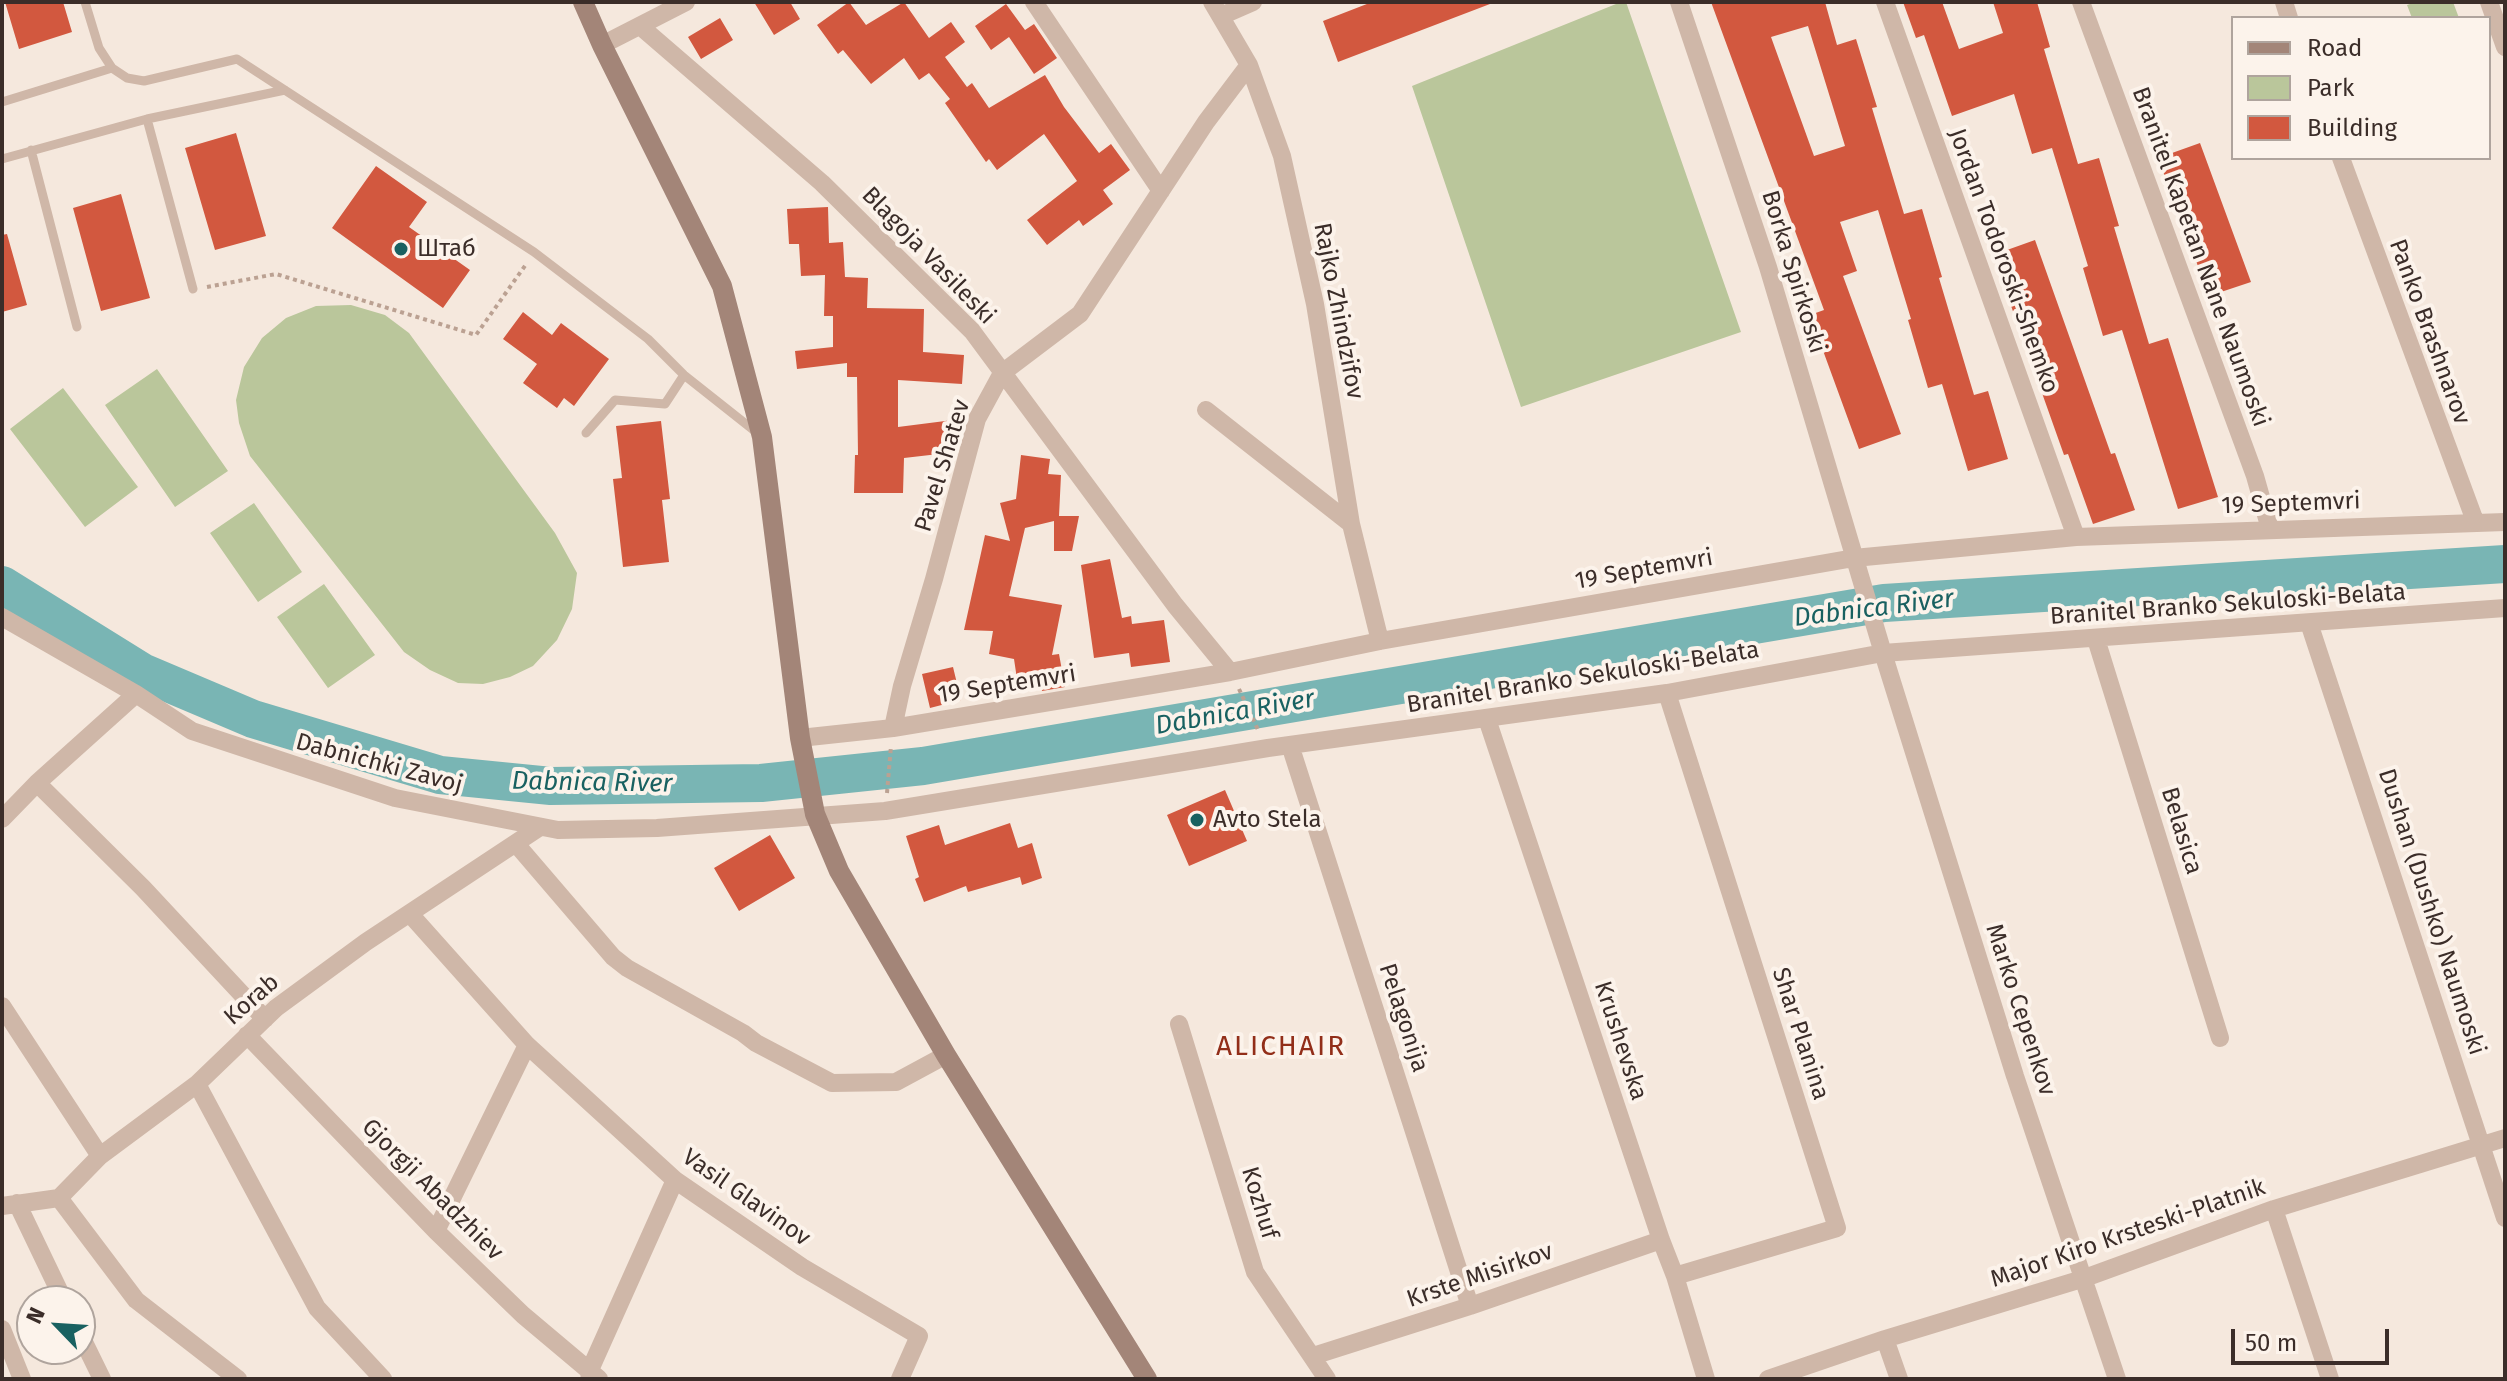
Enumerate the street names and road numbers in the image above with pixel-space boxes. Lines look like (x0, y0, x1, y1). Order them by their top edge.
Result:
street label: Branitel Kapetan Nane Naumoski (2125, 83, 2275, 431)
street label: Jordan Todoroski-Shemko (1942, 125, 2064, 397)
street label: Blagoja Vasileski (855, 181, 1001, 331)
street label: Borka Spirkoski (1755, 187, 1831, 357)
street label: Rajko Zhindzifov (1307, 220, 1369, 402)
street label: Panko Brashnarov (2382, 236, 2476, 428)
street label: Pavel Shatev (909, 396, 977, 536)
street label: 19 Septemvri (2221, 487, 2361, 521)
street label: 19 Septemvri (1573, 544, 1715, 596)
street label: Branitel Branko Sekuloski-Belata (2049, 578, 2407, 632)
street label: Branitel Branko Sekuloski-Belata (1405, 636, 1761, 720)
street label: 19 Septemvri (936, 660, 1078, 710)
street label: Dabnichki Zavoj (292, 728, 466, 800)
street label: Dushan (Dushko) Naumoski (2371, 765, 2491, 1059)
street label: Belasica (2154, 784, 2208, 878)
street label: Marko Cepenkov (1979, 921, 2061, 1099)
street label: Pelagonija (1372, 960, 1434, 1076)
street label: Shar Planina (1765, 964, 1835, 1104)
street label: Korab (219, 968, 285, 1032)
street label: Krushevska (1587, 978, 1653, 1104)
street label: Gjorgji Abadzhiev (355, 1113, 509, 1267)
street label: Vasil Glavinov (676, 1143, 816, 1253)
street label: Kozhuf (1234, 1163, 1284, 1243)
street label: Major Kiro Krsteski-Platnik (1987, 1173, 2269, 1295)
street label: Krste Misirkov (1403, 1238, 1557, 1314)

